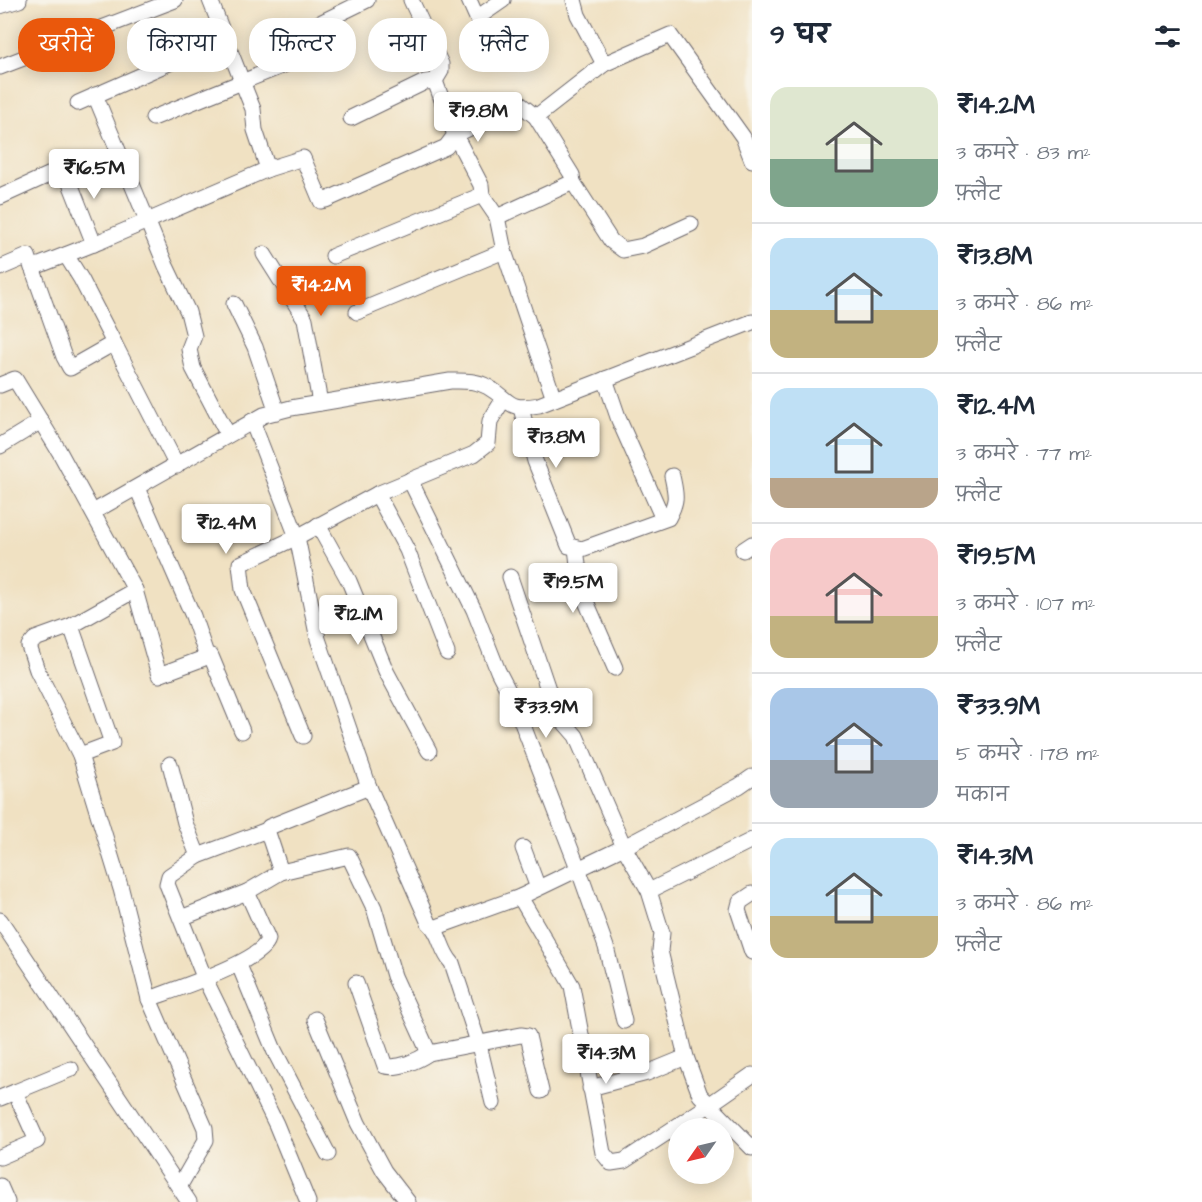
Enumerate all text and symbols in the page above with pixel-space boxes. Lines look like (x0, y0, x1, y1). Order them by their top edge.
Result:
text: 9 घर (770, 17, 830, 53)
chip: खरीदें (18, 18, 115, 72)
chip: किराया (127, 18, 237, 72)
chip: फ़िल्टर (249, 18, 356, 72)
chip: नया (368, 18, 447, 72)
chip: फ़्लैट (459, 18, 549, 72)
icon: filters (1151, 20, 1184, 53)
text: ₹14.2M (956, 87, 1035, 123)
pin: ₹19.8M (429, 92, 527, 143)
text: ₹19.8M (448, 97, 508, 125)
icon: home (818, 111, 890, 183)
text: 3 कमरे · 83 m² (956, 139, 1091, 167)
pin: ₹16.5M (45, 149, 143, 200)
text: ₹16.5M (63, 154, 125, 182)
text: फ़्लैट (956, 180, 1002, 208)
text: ₹13.8M (956, 238, 1032, 274)
icon: home (818, 262, 890, 334)
pin: ₹14.2M (272, 266, 370, 317)
text: ₹14.2M (291, 271, 351, 299)
text: 3 कमरे · 86 m² (956, 290, 1093, 318)
text: फ़्लैट (956, 331, 1002, 359)
text: ₹12.4M (956, 388, 1035, 424)
icon: home (818, 412, 890, 484)
pin: ₹13.8M (507, 418, 605, 469)
text: ₹13.8M (527, 423, 585, 451)
text: 3 कमरे · 77 m² (956, 440, 1092, 468)
text: फ़्लैट (956, 481, 1002, 509)
pin: ₹12.4M (177, 504, 275, 555)
text: ₹12.4M (196, 509, 256, 537)
text: ₹19.5M (956, 538, 1036, 574)
icon: home (818, 562, 890, 634)
pin: ₹19.5M (524, 563, 622, 614)
text: ₹19.5M (542, 568, 604, 596)
text: 3 कमरे · 107 m² (956, 590, 1095, 618)
pin: ₹12.1M (309, 595, 407, 646)
text: ₹12.1M (333, 600, 383, 628)
text: फ़्लैट (956, 631, 1002, 659)
pin: ₹33.9M (497, 688, 595, 739)
text: ₹33.9M (956, 688, 1040, 724)
text: ₹33.9M (514, 693, 578, 721)
icon: home (818, 712, 890, 784)
text: 5 कमरे · 178 m² (956, 740, 1100, 768)
text: मकान (956, 781, 1009, 809)
text: ₹14.3M (956, 838, 1033, 874)
icon: home (818, 862, 890, 934)
text: 3 कमरे · 86 m² (956, 890, 1093, 918)
text: फ़्लैट (956, 931, 1002, 959)
pin: ₹14.3M (557, 1034, 655, 1085)
text: ₹14.3M (576, 1039, 636, 1067)
north arrow (668, 1118, 734, 1184)
map controls (668, 1118, 734, 1184)

